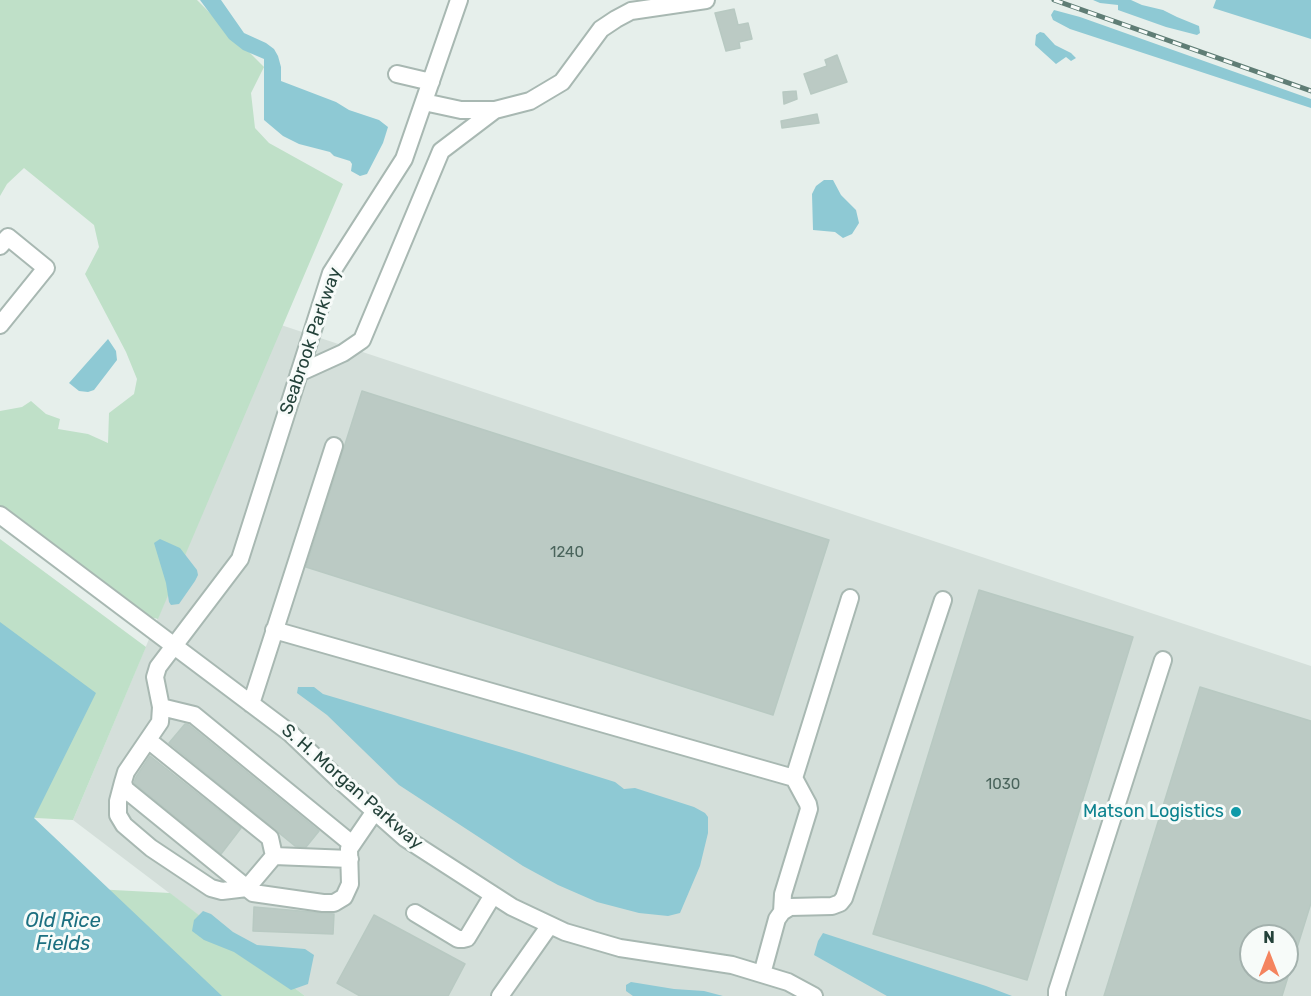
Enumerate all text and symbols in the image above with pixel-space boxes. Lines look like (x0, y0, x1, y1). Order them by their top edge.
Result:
street label: Seabrook Parkway (276, 265, 346, 417)
house number: 1240 (550, 544, 584, 562)
street label: S. H. Morgan Parkway (277, 720, 427, 854)
house number: 1030 (986, 776, 1020, 794)
place label: Matson Logistics (1083, 801, 1224, 823)
marker: Matson Logistics (1229, 805, 1243, 819)
water label: Old Rice Fields (25, 909, 101, 956)
north arrow (1239, 924, 1299, 984)
text: N (1263, 928, 1275, 947)

